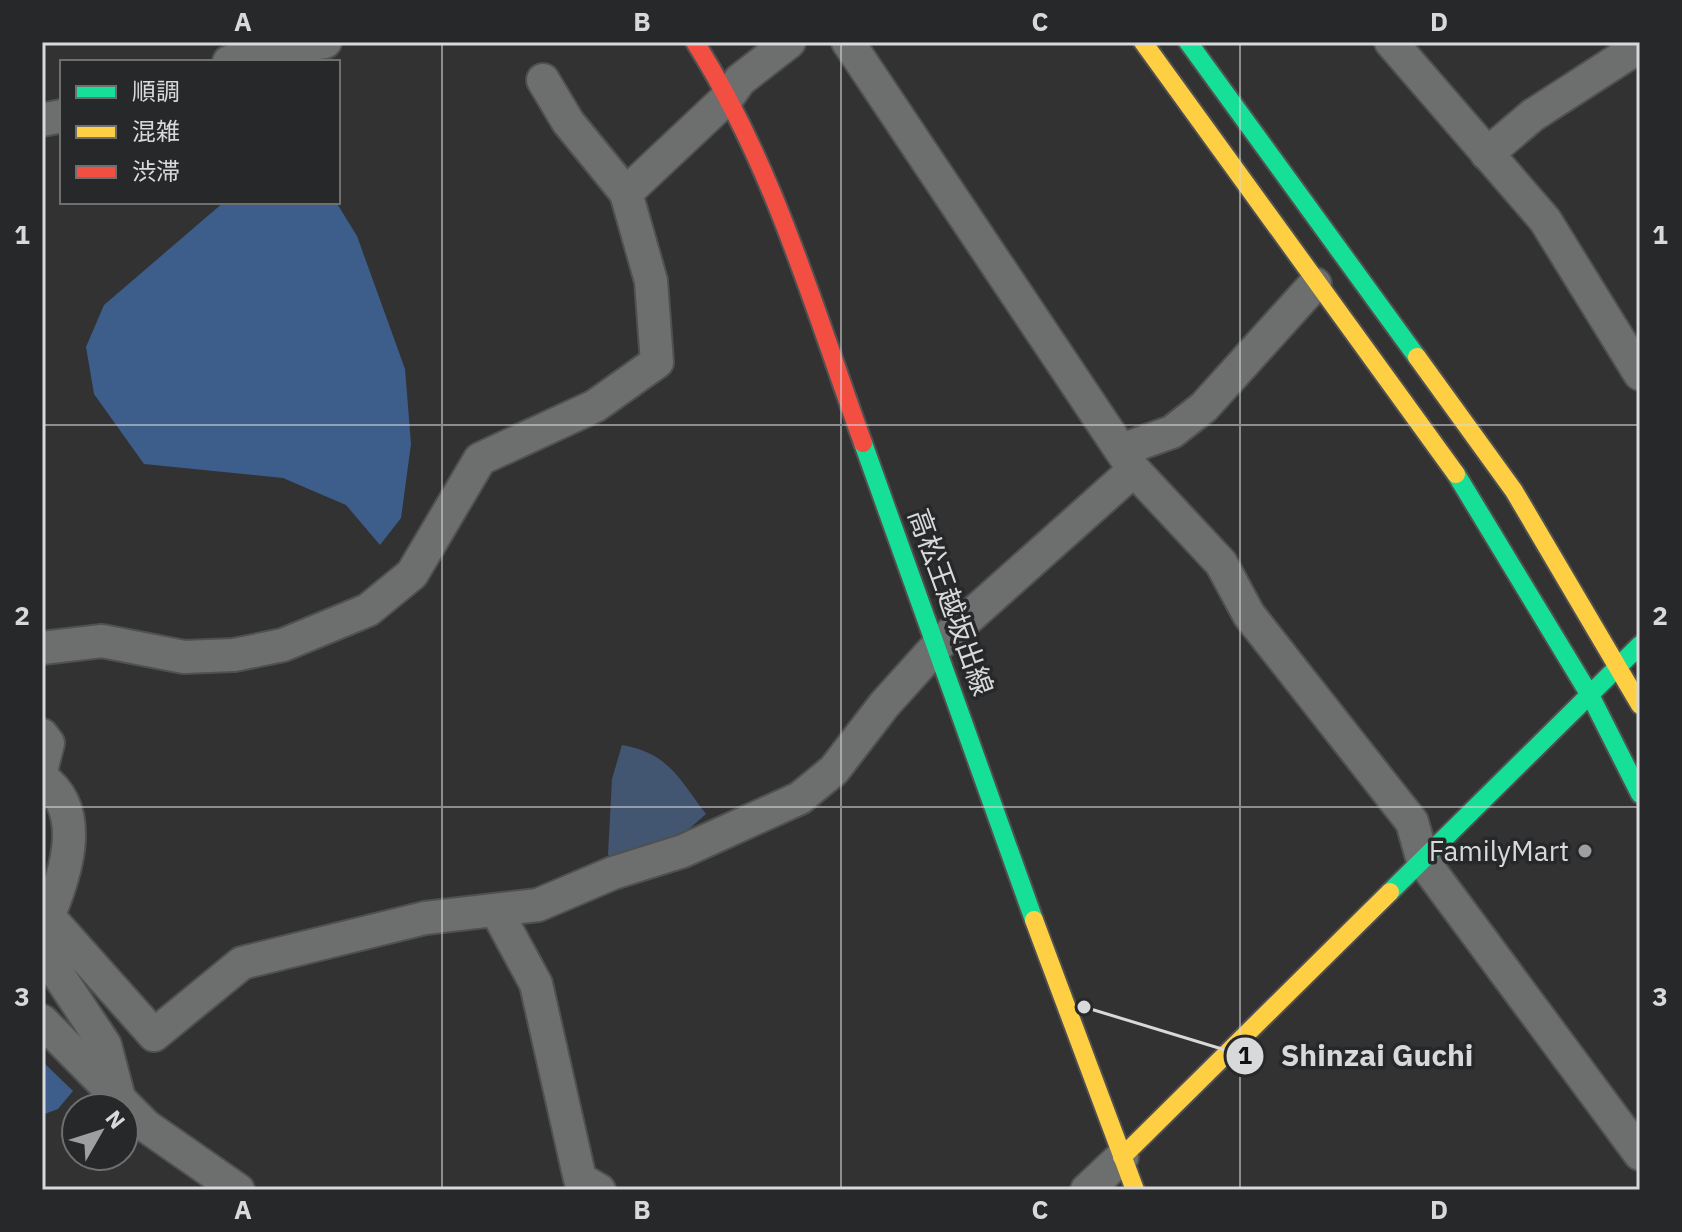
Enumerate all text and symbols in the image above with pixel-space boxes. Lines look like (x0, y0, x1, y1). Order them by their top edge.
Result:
text: A (234, 4, 252, 38)
text: B (633, 4, 651, 38)
text: C (1032, 4, 1049, 38)
text: D (1430, 4, 1448, 38)
legend (60, 60, 340, 204)
text: 順調 (132, 75, 180, 107)
text: 混雑 (132, 115, 180, 147)
text: 渋滞 (132, 155, 180, 187)
text: 1 (14, 217, 30, 251)
text: 1 (1652, 217, 1668, 251)
street label: 高松王越坂出線 (901, 503, 1002, 700)
text: 2 (14, 598, 30, 632)
text: 2 (1652, 598, 1668, 632)
place label: FamilyMart (1429, 832, 1569, 869)
marker: FamilyMart (1576, 842, 1594, 860)
text: 3 (14, 979, 30, 1013)
text: 3 (1652, 979, 1668, 1013)
callout: Shinzai Guchi (1225, 1029, 1490, 1083)
text: Shinzai Guchi (1281, 1035, 1473, 1074)
text: 1 (1238, 1039, 1252, 1071)
north arrow (60, 1092, 140, 1172)
text: N (100, 1104, 132, 1134)
text: A (234, 1192, 252, 1226)
text: B (633, 1192, 651, 1226)
text: C (1032, 1192, 1049, 1226)
text: D (1430, 1192, 1448, 1226)

